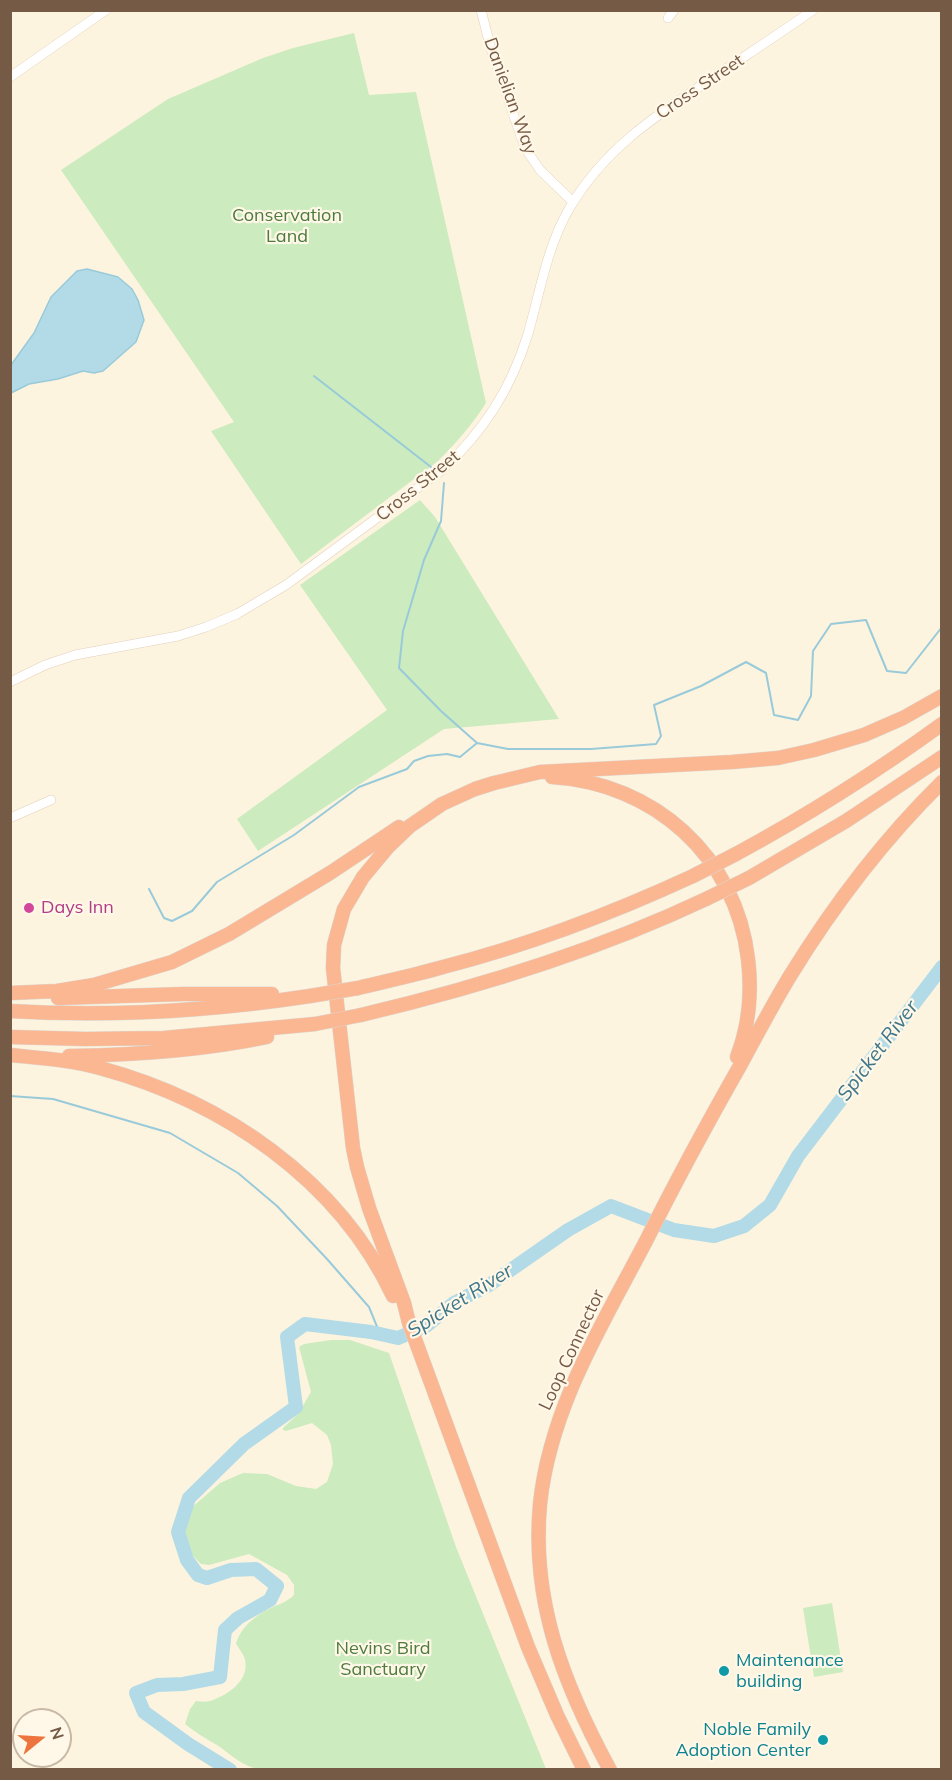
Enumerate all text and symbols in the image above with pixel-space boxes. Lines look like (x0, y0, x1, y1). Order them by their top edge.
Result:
street label: Danielian Way (479, 35, 541, 157)
street label: Cross Street (652, 50, 748, 124)
park label: Conservation Land (232, 205, 342, 248)
street label: Cross Street (372, 446, 464, 526)
place label: Days Inn (41, 897, 114, 919)
marker: Days Inn (22, 901, 36, 915)
water label: Spicket River (832, 996, 924, 1106)
water label: Spicket River (403, 1259, 517, 1343)
street label: Loop Connector (535, 1286, 609, 1414)
park label: Nevins Bird Sanctuary (336, 1638, 430, 1680)
place label: Maintenance building (736, 1650, 843, 1692)
marker: Maintenance building (717, 1664, 731, 1678)
north arrow (12, 1708, 72, 1768)
place label: Noble Family Adoption Center (675, 1719, 811, 1762)
text: N (46, 1724, 69, 1742)
marker: Noble Family Adoption Center (816, 1733, 830, 1747)

